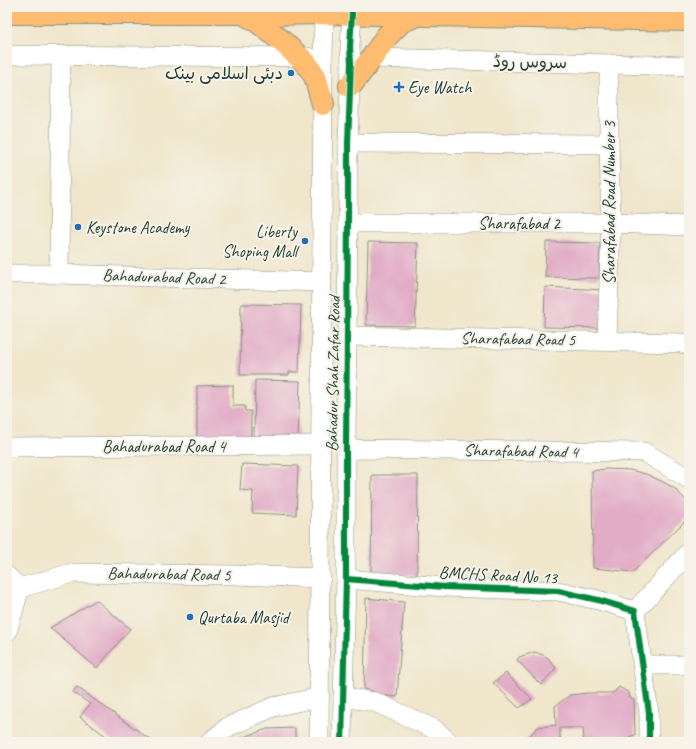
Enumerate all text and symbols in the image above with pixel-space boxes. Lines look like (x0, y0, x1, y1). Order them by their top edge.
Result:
street label: سروس روڈ (493, 51, 567, 73)
place label: دبئی اسلامی بینک (165, 63, 283, 84)
marker: دبئی اسلامی بینک (286, 68, 296, 78)
place label: Eye Watch (408, 77, 472, 98)
marker: Eye Watch (393, 81, 405, 93)
street label: Sharafabad Road Number 3 (599, 120, 620, 285)
street label: Sharafabad 2 (478, 213, 561, 234)
place label: Keystone Academy (86, 217, 190, 238)
place label: Liberty Shoping Mall (222, 221, 300, 262)
marker: Keystone Academy (73, 222, 83, 232)
marker: Liberty Shoping Mall (300, 236, 310, 246)
street label: Bahadurabad Road 2 (102, 264, 227, 290)
street label: Bahadur Shah Zafar Road (321, 293, 345, 452)
street label: Sharafabad Road 5 (461, 328, 577, 351)
street label: Bahadurabad Road 4 (102, 436, 228, 457)
street label: Sharafabad Road 4 (464, 440, 581, 463)
street label: BMCHS Road No 13 (438, 561, 559, 589)
street label: Bahadurabad Road 5 (107, 562, 232, 586)
place label: Qurtaba Masjid (198, 607, 291, 628)
marker: Qurtaba Masjid (185, 612, 195, 622)

